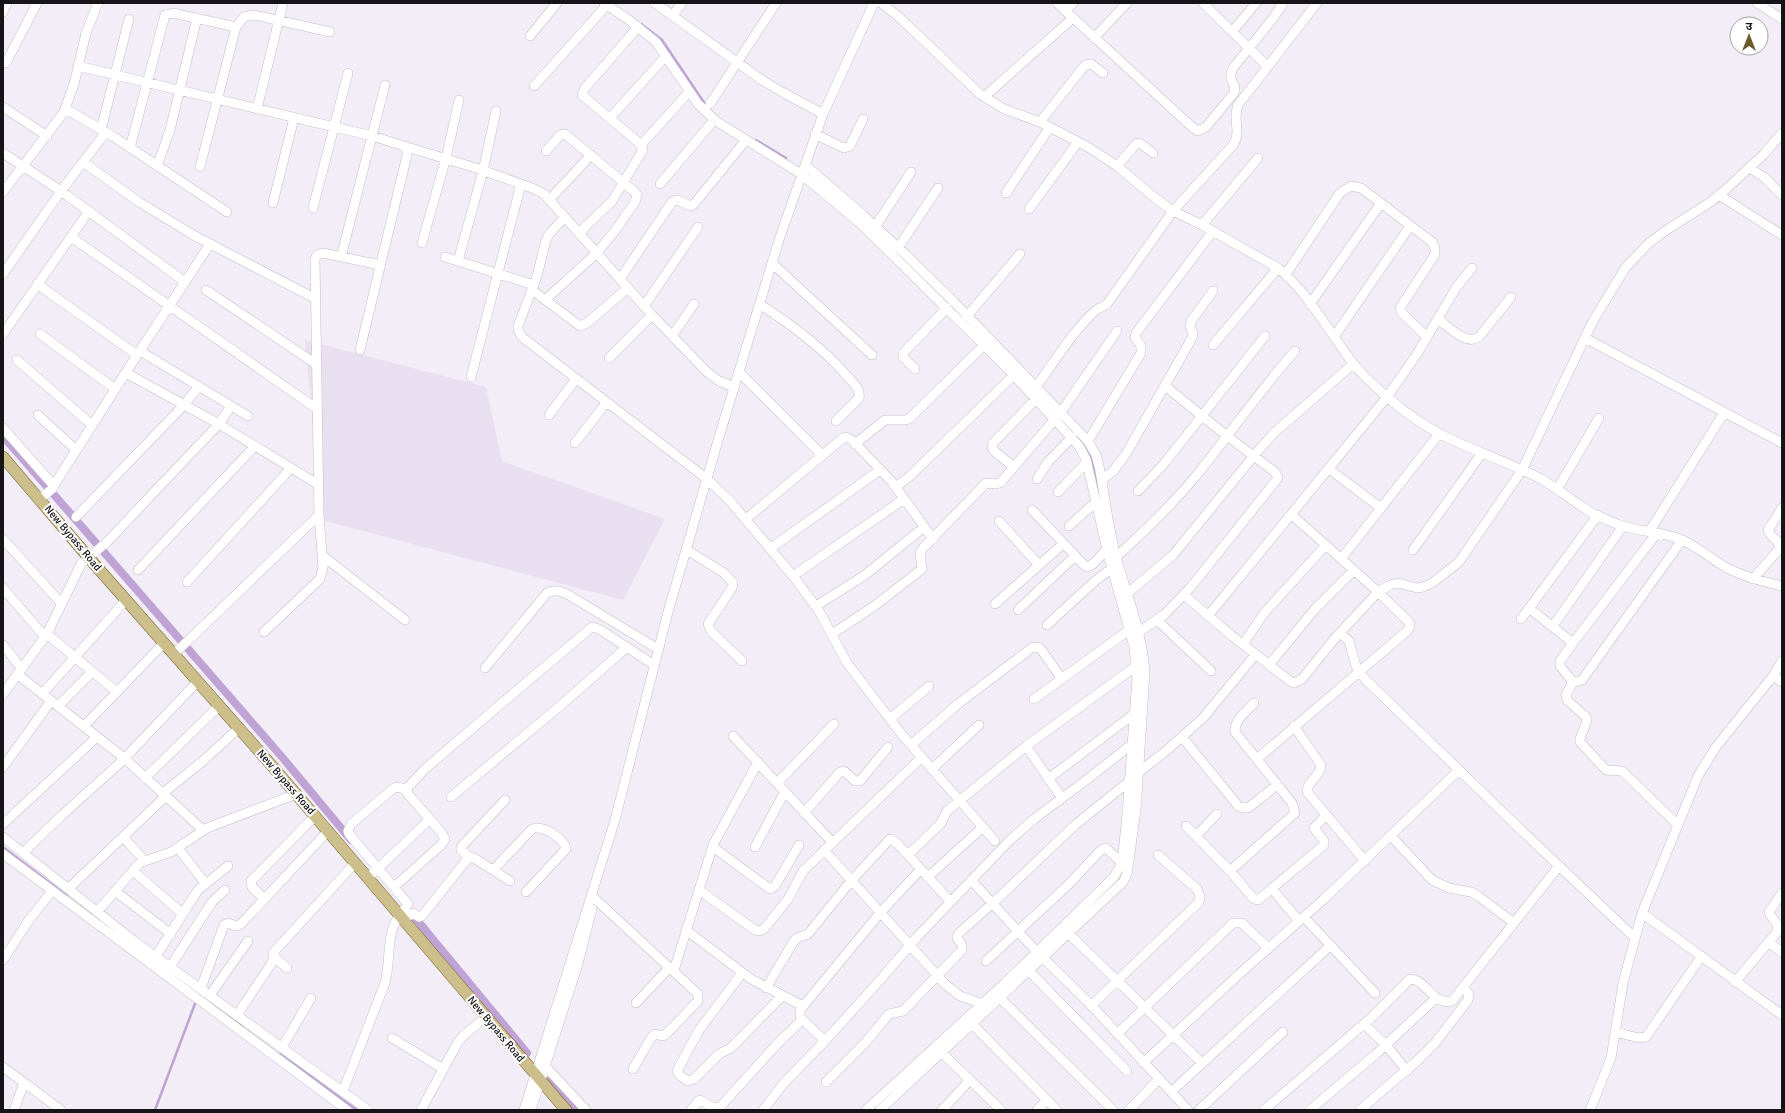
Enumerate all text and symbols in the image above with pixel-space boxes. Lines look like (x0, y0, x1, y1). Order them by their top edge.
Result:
north arrow (1729, 16, 1769, 56)
text: उ (1746, 20, 1753, 33)
street label: New Bypass Road (42, 502, 104, 574)
street label: New Bypass Road (254, 747, 318, 817)
street label: New Bypass Road (465, 993, 527, 1065)

